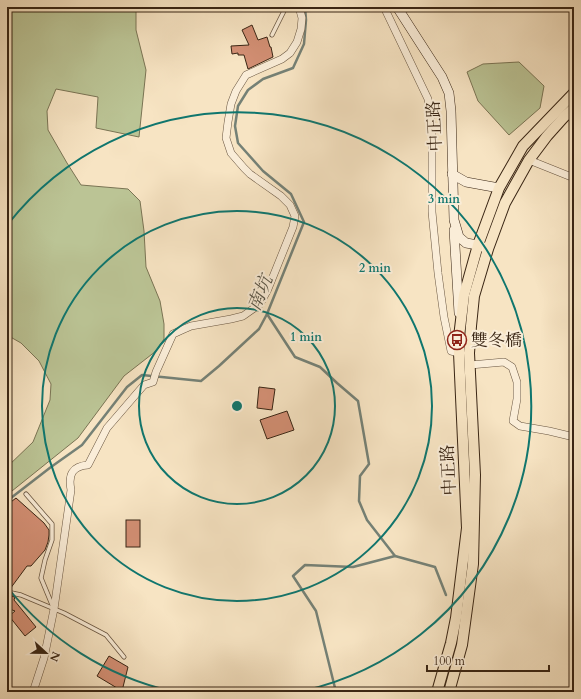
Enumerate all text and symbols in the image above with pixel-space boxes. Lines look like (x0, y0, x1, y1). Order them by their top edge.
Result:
street label: 中正路 (422, 100, 447, 152)
text: 3 min (428, 191, 460, 207)
text: 2 min (359, 260, 391, 276)
water label: 南坑 (242, 269, 280, 315)
text: 1 min (290, 329, 322, 345)
bus stop icon: 雙冬橋 (446, 329, 468, 351)
place label: 雙冬橋 (471, 329, 522, 352)
centre of rings (230, 399, 244, 413)
street label: 中正路 (436, 444, 461, 496)
north arrow (26, 633, 66, 673)
scale bar (427, 647, 549, 673)
text: N (46, 649, 64, 664)
text: 100 m (433, 653, 466, 669)

